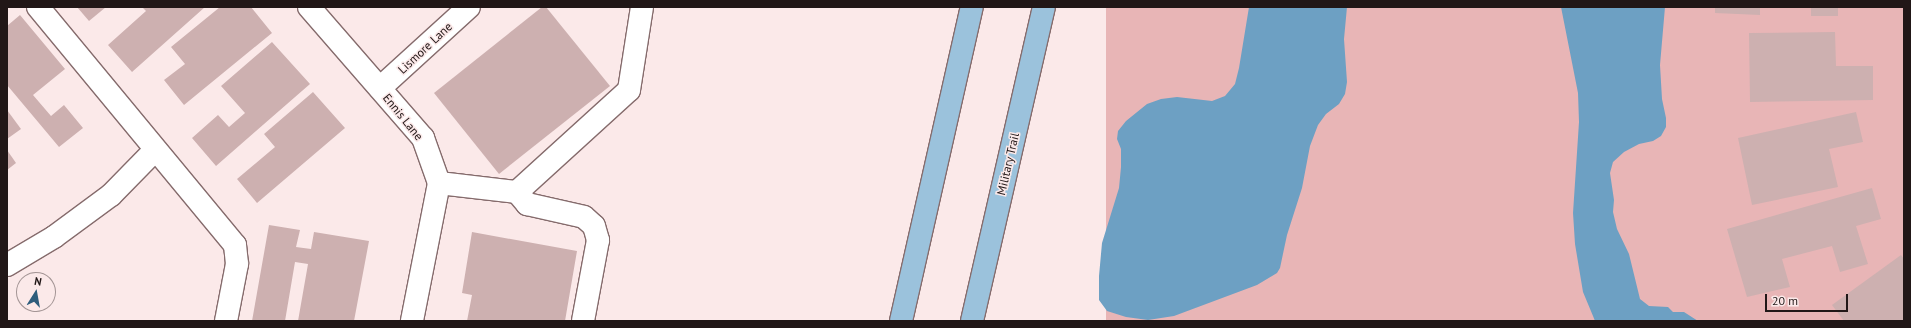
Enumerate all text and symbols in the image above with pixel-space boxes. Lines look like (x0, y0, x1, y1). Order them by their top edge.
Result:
street label: Lismore Lane (395, 19, 455, 77)
street label: Ennis Lane (380, 91, 426, 143)
street label: Military Trail (994, 131, 1022, 197)
north arrow (16, 272, 56, 312)
text: N (33, 274, 43, 289)
scale bar (1767, 286, 1850, 312)
text: 20 m (1772, 293, 1798, 308)

